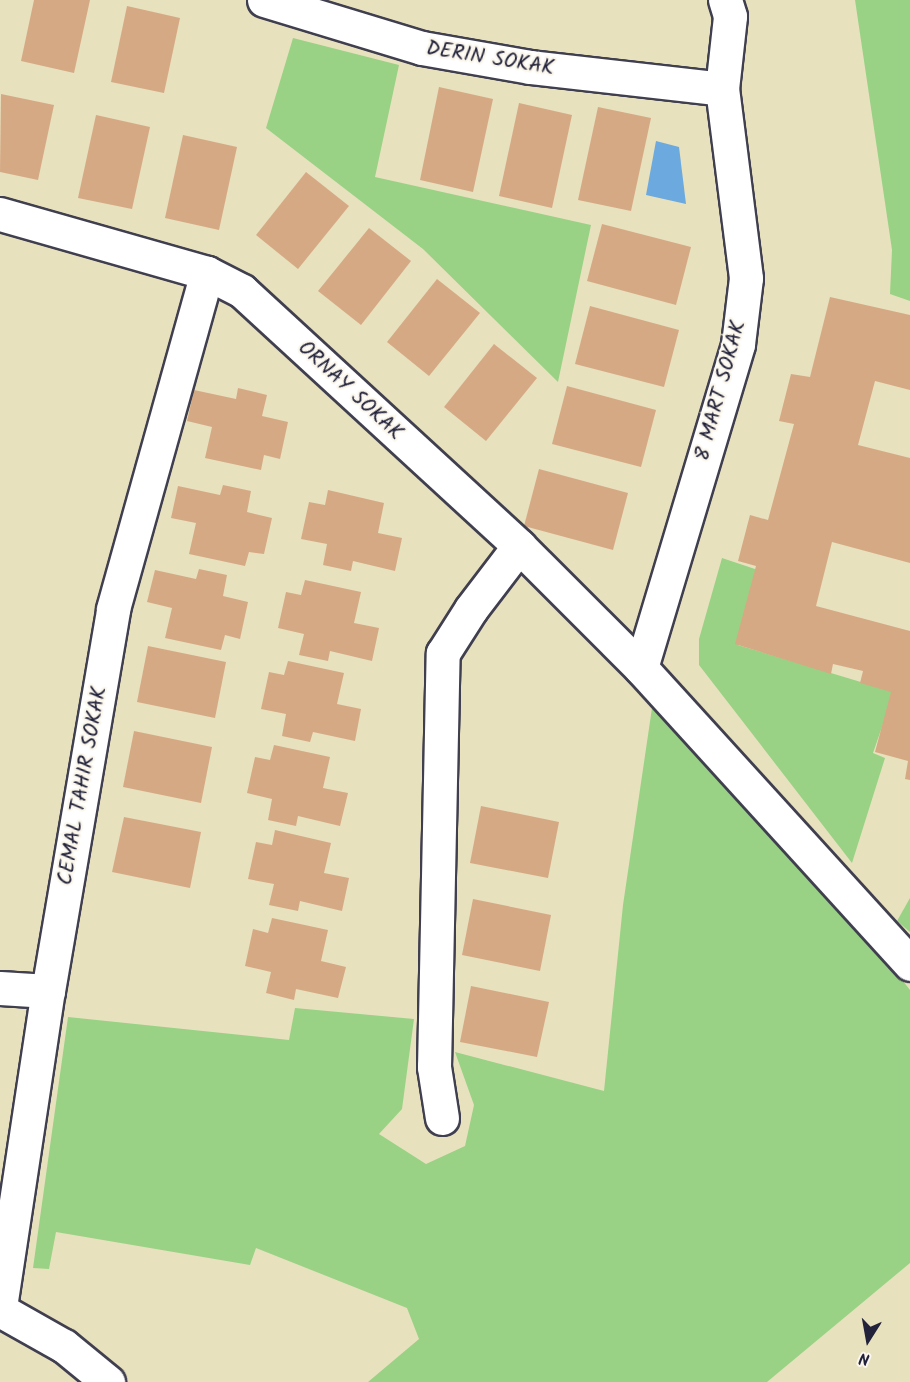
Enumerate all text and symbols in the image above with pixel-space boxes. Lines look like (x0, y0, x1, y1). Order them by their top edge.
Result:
street label: DERIN SOKAK (424, 36, 556, 82)
street label: 8 MART SOKAK (690, 318, 752, 464)
street label: ORNAY SOKAK (292, 336, 408, 446)
street label: CEMAL TAHIR SOKAK (53, 685, 113, 887)
north arrow (838, 1310, 898, 1370)
text: N (857, 1345, 872, 1371)

